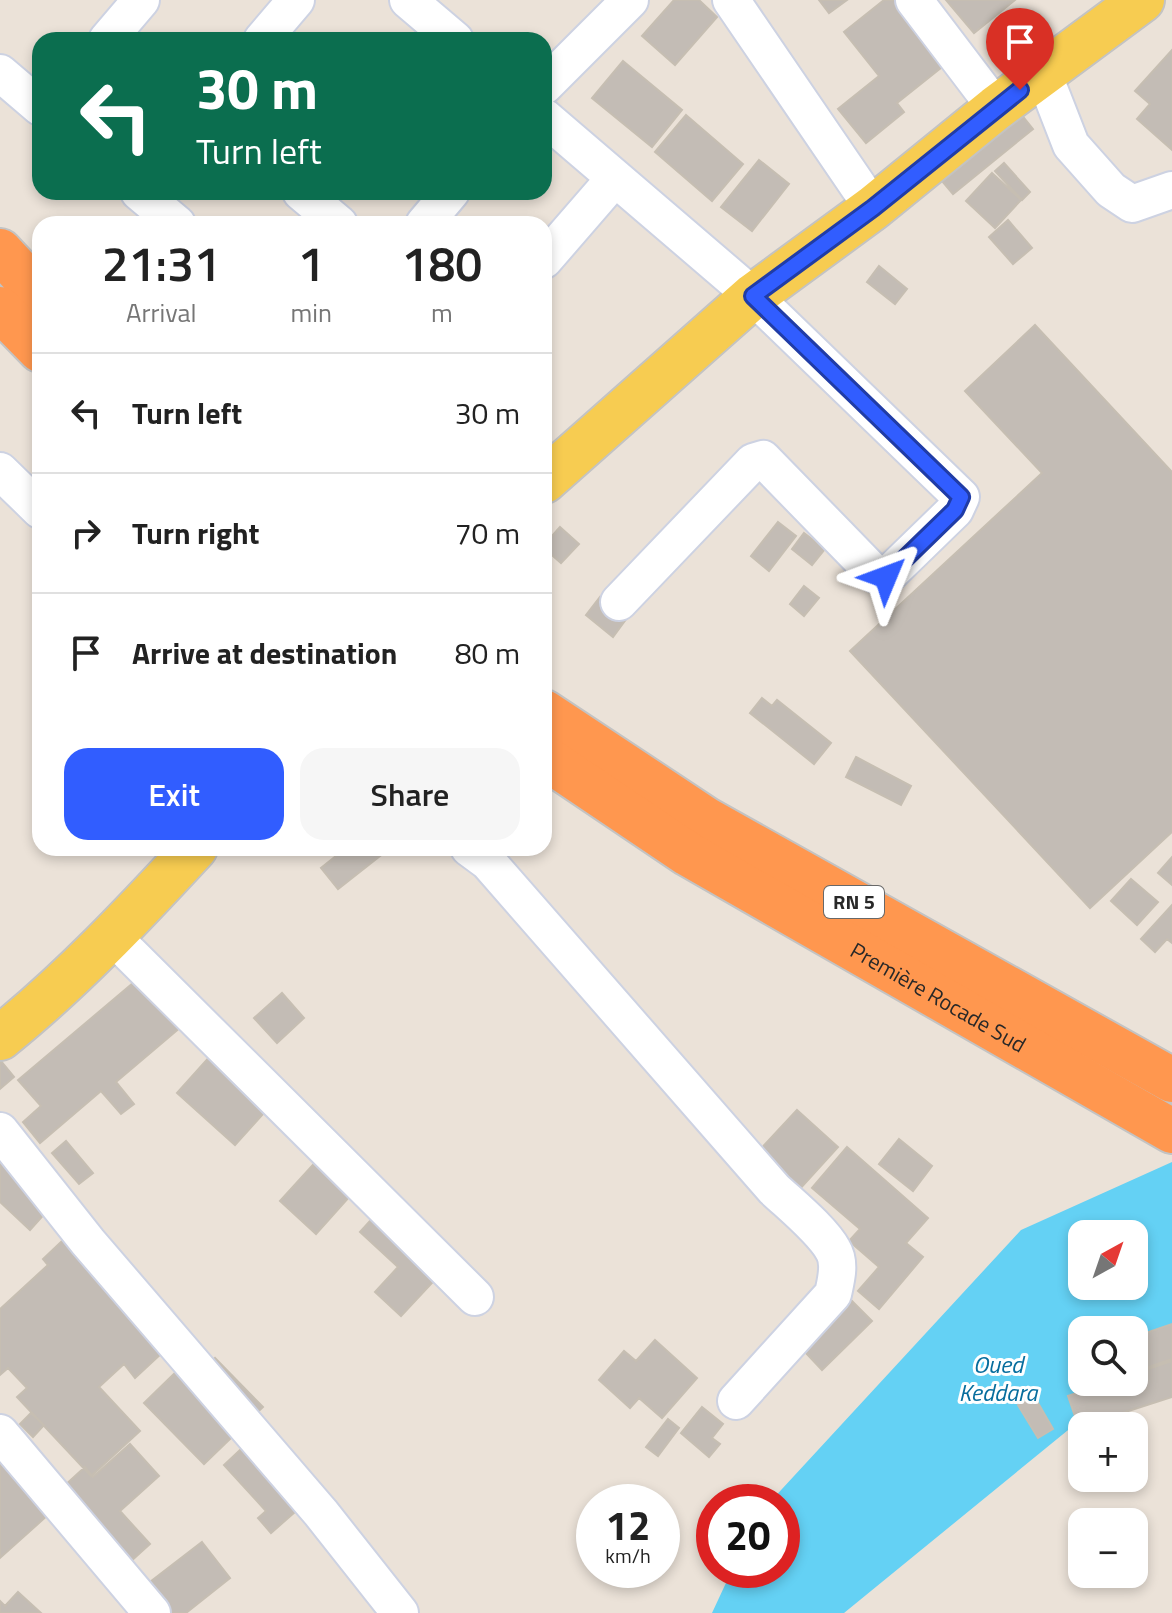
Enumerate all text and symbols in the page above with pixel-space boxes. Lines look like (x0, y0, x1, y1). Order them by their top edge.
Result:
pin (986, 8, 1054, 90)
icon: arrive (998, 20, 1042, 64)
text: 30 m (196, 46, 318, 131)
icon: left (64, 64, 168, 168)
text: Turn left (196, 123, 322, 178)
text: 21:31 (102, 227, 221, 300)
text: 1 (298, 227, 325, 300)
text: 180 (402, 227, 482, 300)
text: Arrival (126, 293, 196, 332)
text: min (290, 293, 332, 332)
text: m (431, 293, 453, 332)
text: Turn left (132, 390, 242, 436)
text: 30 m (455, 390, 520, 436)
icon: left (64, 391, 108, 435)
text: Turn right (132, 510, 260, 556)
text: 70 m (455, 510, 520, 556)
icon: right (64, 511, 108, 555)
position arrow (844, 535, 928, 619)
text: Arrive at destination (132, 630, 397, 676)
text: 80 m (455, 630, 520, 676)
icon: arrive (64, 631, 108, 675)
button: Exit (64, 748, 284, 840)
button: Share (300, 748, 520, 840)
road number: RN 5 (824, 886, 884, 918)
street label: Première Rocade Sud (844, 933, 1033, 1061)
north arrow (1068, 1220, 1148, 1300)
map controls (1068, 1220, 1148, 1588)
button: search (1068, 1316, 1148, 1396)
water label: Oued Keddara (959, 1346, 1039, 1410)
button: + (1068, 1412, 1148, 1492)
speed limit sign: 20 (696, 1484, 800, 1588)
text: 12 (606, 1495, 650, 1556)
button: − (1068, 1508, 1148, 1588)
text: km/h (605, 1540, 651, 1571)

